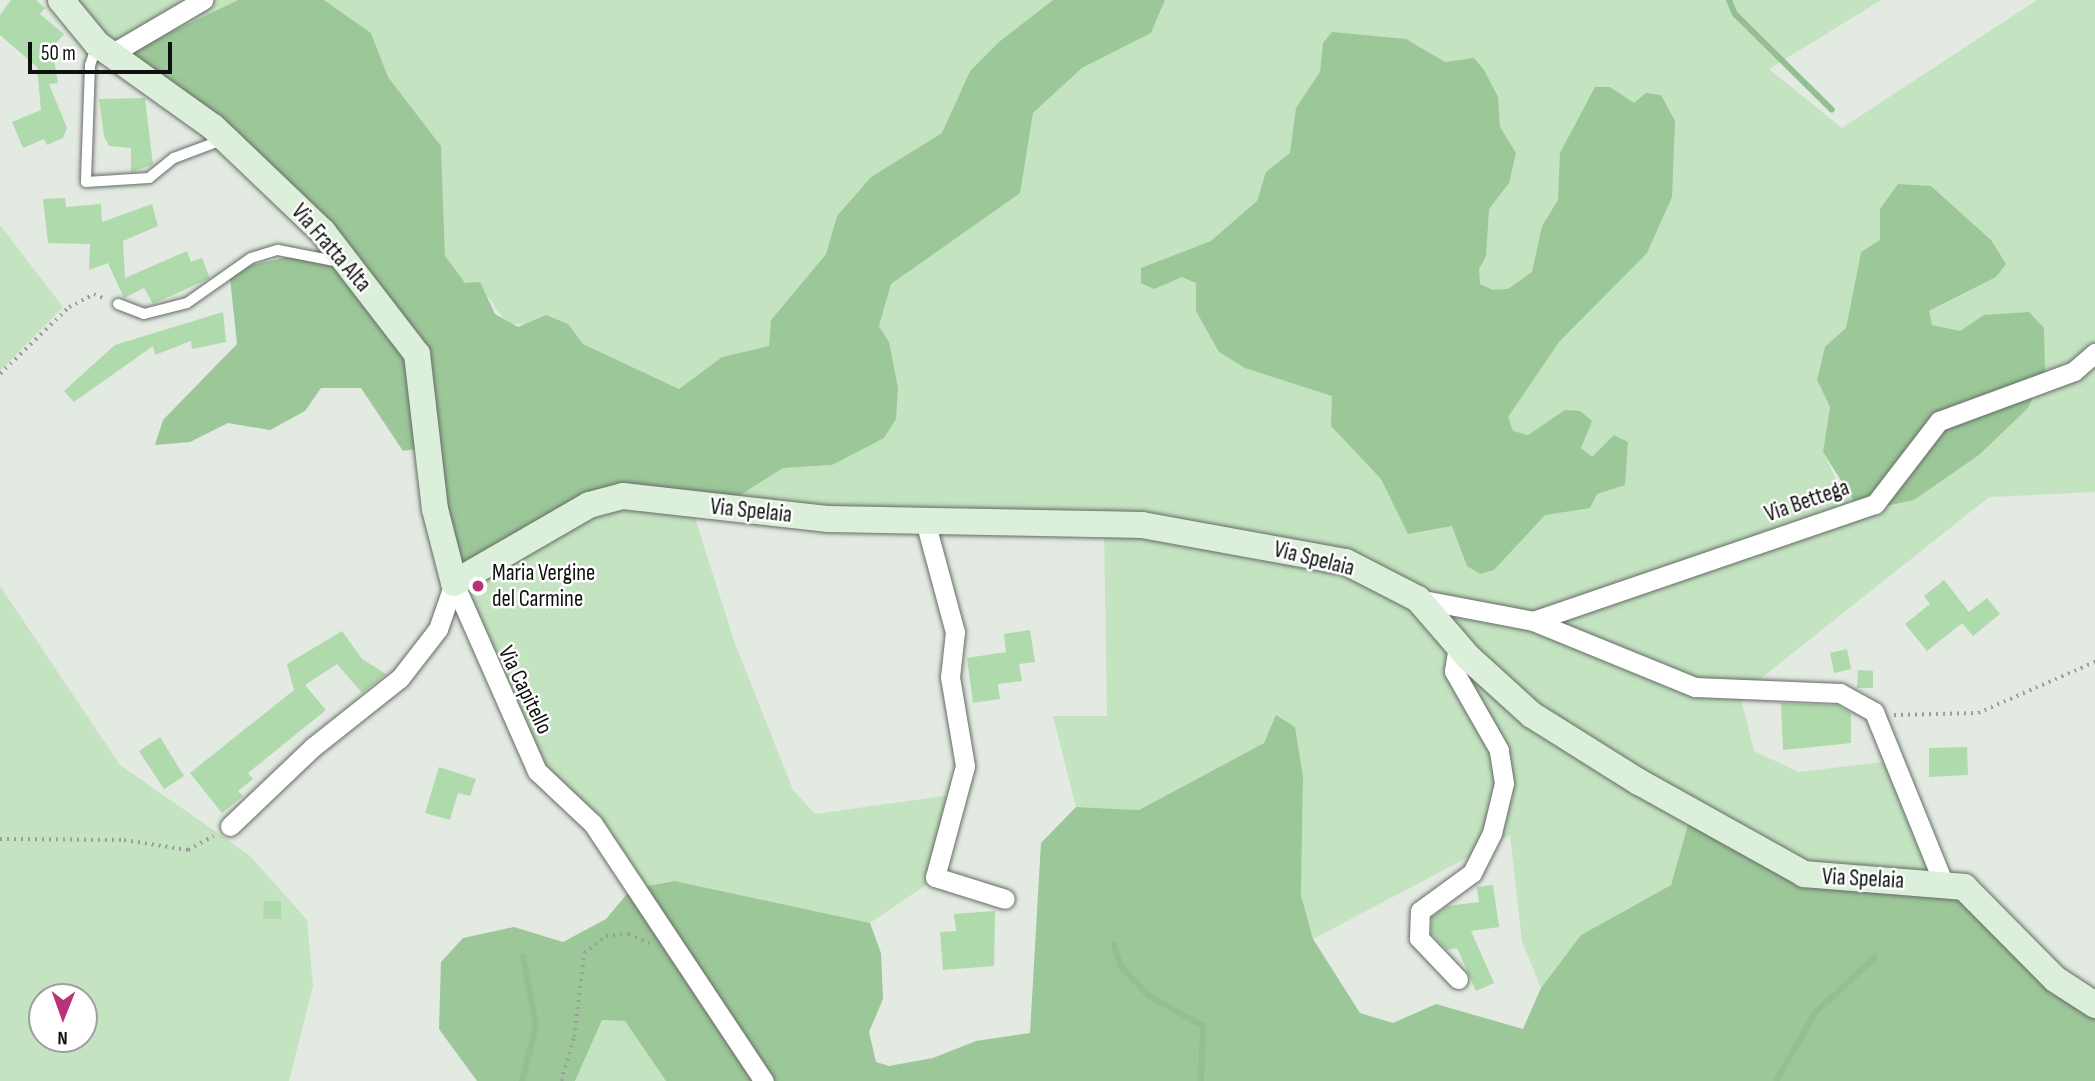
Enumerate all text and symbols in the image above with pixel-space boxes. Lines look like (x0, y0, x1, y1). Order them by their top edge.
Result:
scale bar (32, 28, 175, 72)
text: 50 m (41, 41, 76, 66)
street label: Via Fratta Alta (285, 198, 377, 298)
street label: Via Bettega (1761, 474, 1853, 528)
street label: Via Spelaia (709, 493, 793, 529)
street label: Via Spelaia (1271, 536, 1357, 582)
place label: Maria Vergine del Carmine (492, 559, 595, 613)
marker: Maria Vergine del Carmine (470, 578, 486, 594)
street label: Via Capitello (492, 641, 558, 739)
street label: Via Spelaia (1821, 863, 1905, 895)
north arrow (28, 983, 98, 1053)
text: N (57, 1026, 68, 1049)

